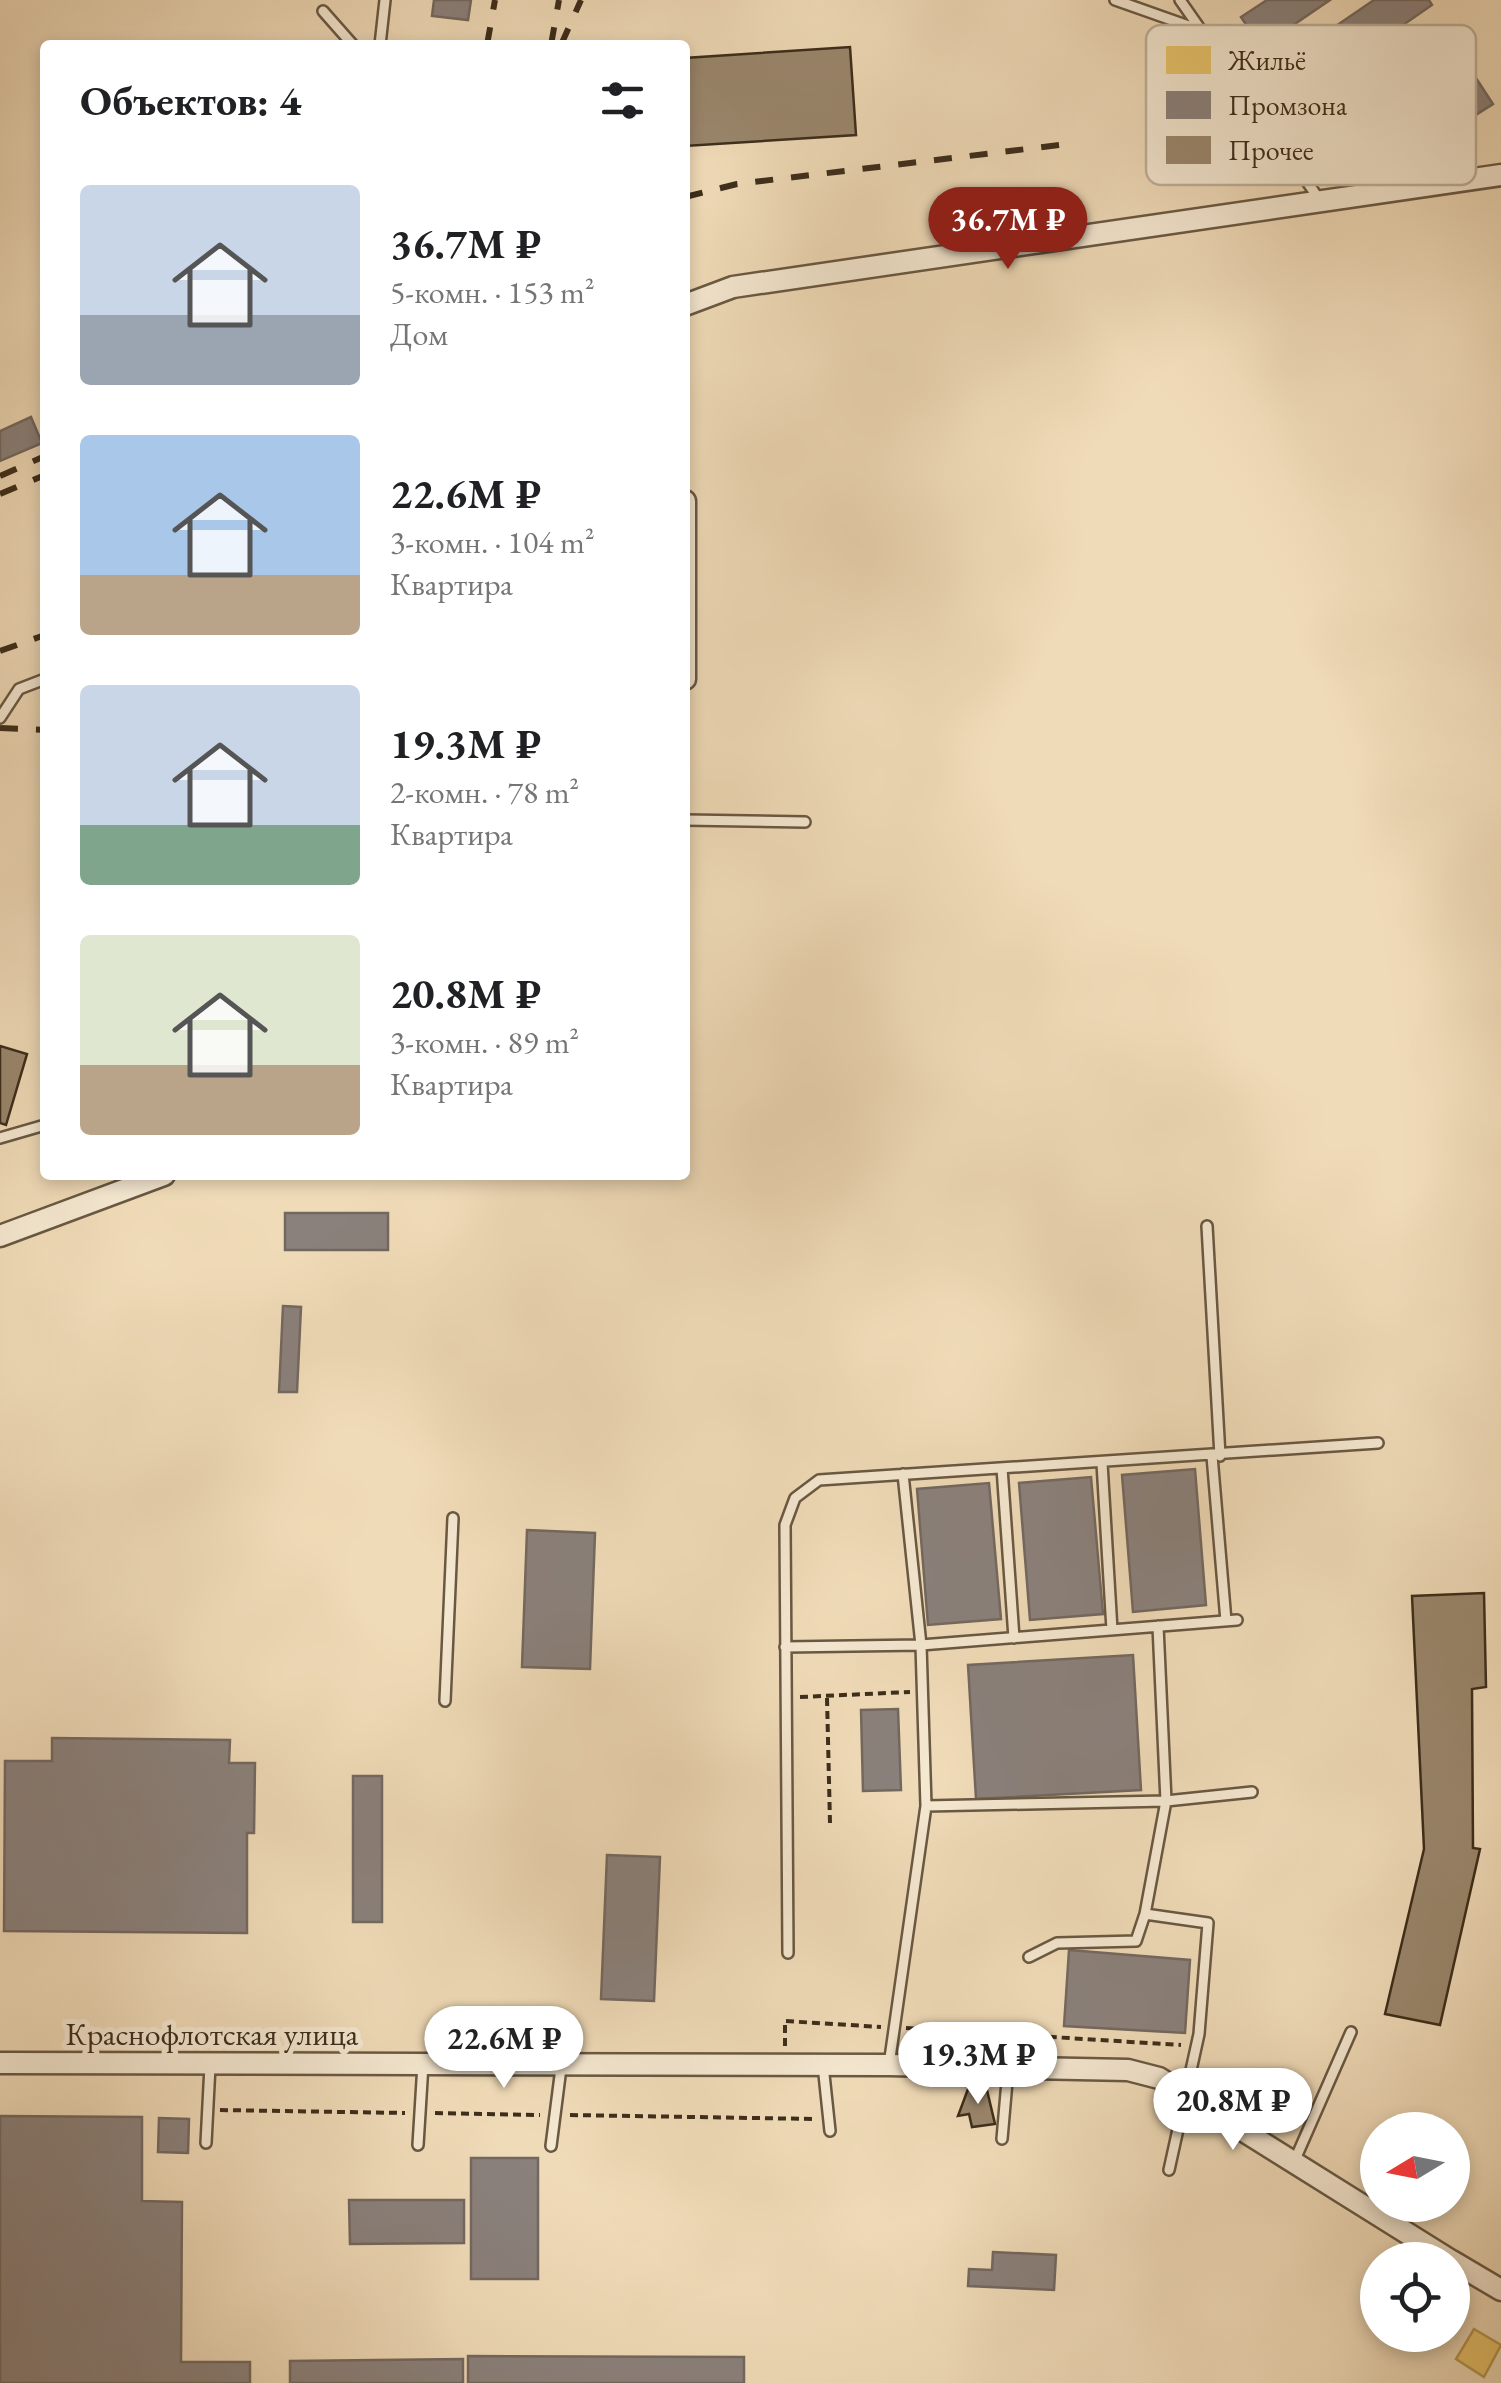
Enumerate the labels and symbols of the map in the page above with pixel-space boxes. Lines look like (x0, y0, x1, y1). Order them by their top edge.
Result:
legend (1146, 25, 1476, 185)
text: Жильё (1227, 42, 1306, 78)
text: Промзона (1228, 87, 1348, 123)
text: Прочее (1228, 132, 1314, 168)
pin: 36.7M ₽ (916, 187, 1100, 272)
pin: 22.6M ₽ (412, 2006, 596, 2091)
street label: Краснофлотская улица (66, 2013, 359, 2055)
pin: 19.3M ₽ (886, 2022, 1070, 2107)
pin: 20.8M ₽ (1141, 2068, 1325, 2153)
north arrow (1360, 2112, 1470, 2222)

